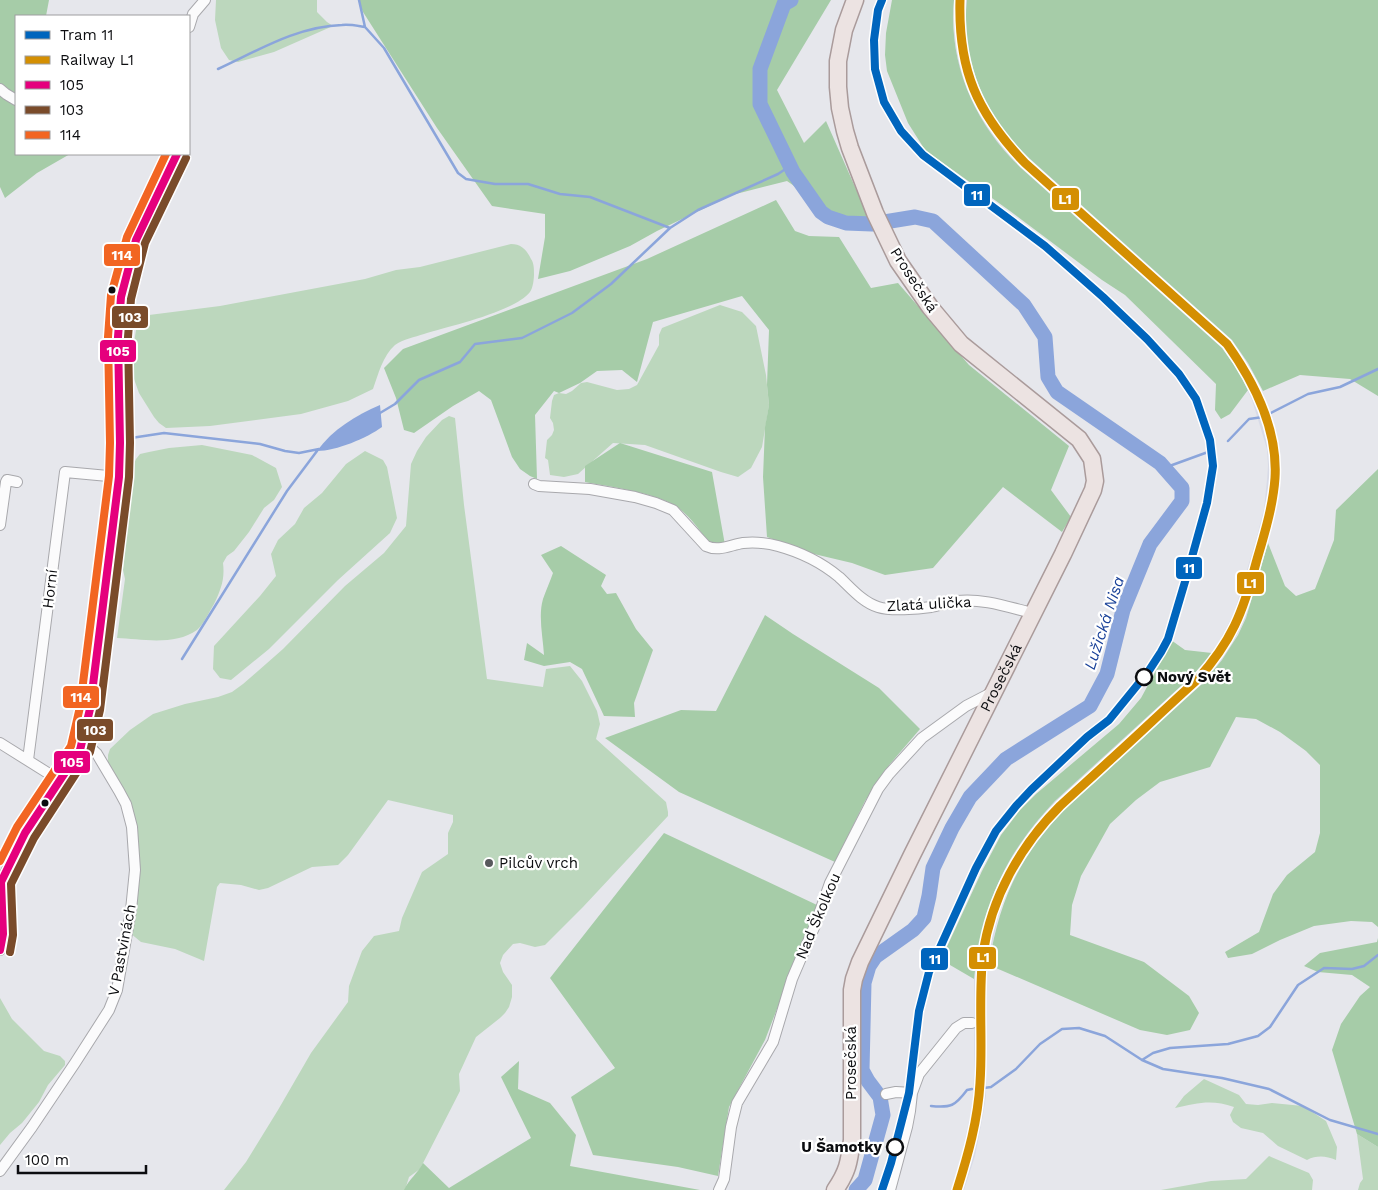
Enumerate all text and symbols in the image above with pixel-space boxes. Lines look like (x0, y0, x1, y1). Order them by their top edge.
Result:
legend (15, 15, 190, 155)
text: Tram 11 (60, 26, 113, 44)
text: Railway L1 (60, 51, 134, 69)
text: 105 (60, 76, 84, 94)
text: 103 (60, 101, 84, 119)
text: 114 (60, 126, 81, 144)
line badge: 11 (963, 183, 991, 207)
text: 11 (971, 187, 983, 203)
line badge: L1 (1051, 187, 1080, 211)
text: L1 (1058, 191, 1072, 207)
line badge: 114 (103, 243, 141, 267)
street label: Prosečská (886, 244, 942, 316)
text: 114 (111, 247, 133, 263)
unlabelled marker (107, 285, 117, 295)
line badge: 103 (111, 305, 149, 329)
text: 103 (118, 309, 142, 325)
line badge: 105 (99, 339, 137, 363)
text: 105 (106, 343, 130, 359)
line badge: 11 (1175, 556, 1203, 580)
text: 11 (1183, 560, 1195, 576)
street label: Horní (39, 568, 61, 610)
line badge: L1 (1236, 571, 1265, 595)
water label: Lužická Nisa (1080, 574, 1128, 672)
text: L1 (1243, 575, 1257, 591)
street label: Zlatá ulička (886, 593, 972, 615)
street label: Prosečská (976, 640, 1026, 715)
marker: Nový Svět (1135, 668, 1153, 686)
place label: Nový Svět (1157, 668, 1231, 686)
line badge: 114 (62, 685, 100, 709)
text: 114 (70, 689, 92, 705)
line badge: 103 (76, 718, 114, 742)
text: 103 (83, 722, 107, 738)
line badge: 105 (53, 750, 91, 774)
text: 105 (60, 754, 84, 770)
unlabelled marker (40, 798, 50, 808)
place label: Pilcův vrch (499, 854, 578, 872)
marker: Pilcův vrch (483, 857, 495, 869)
street label: Nad Školkou (791, 870, 844, 962)
street label: V Pastvinách (104, 902, 140, 998)
line badge: L1 (968, 946, 997, 970)
line badge: 11 (920, 947, 949, 971)
text: L1 (976, 949, 990, 965)
text: 11 (929, 951, 941, 967)
street label: Prosečská (842, 1026, 860, 1100)
place label: U Šamotky (801, 1138, 883, 1156)
marker: U Šamotky (886, 1138, 904, 1156)
scale bar (18, 1142, 145, 1174)
text: 100 m (25, 1151, 69, 1169)

